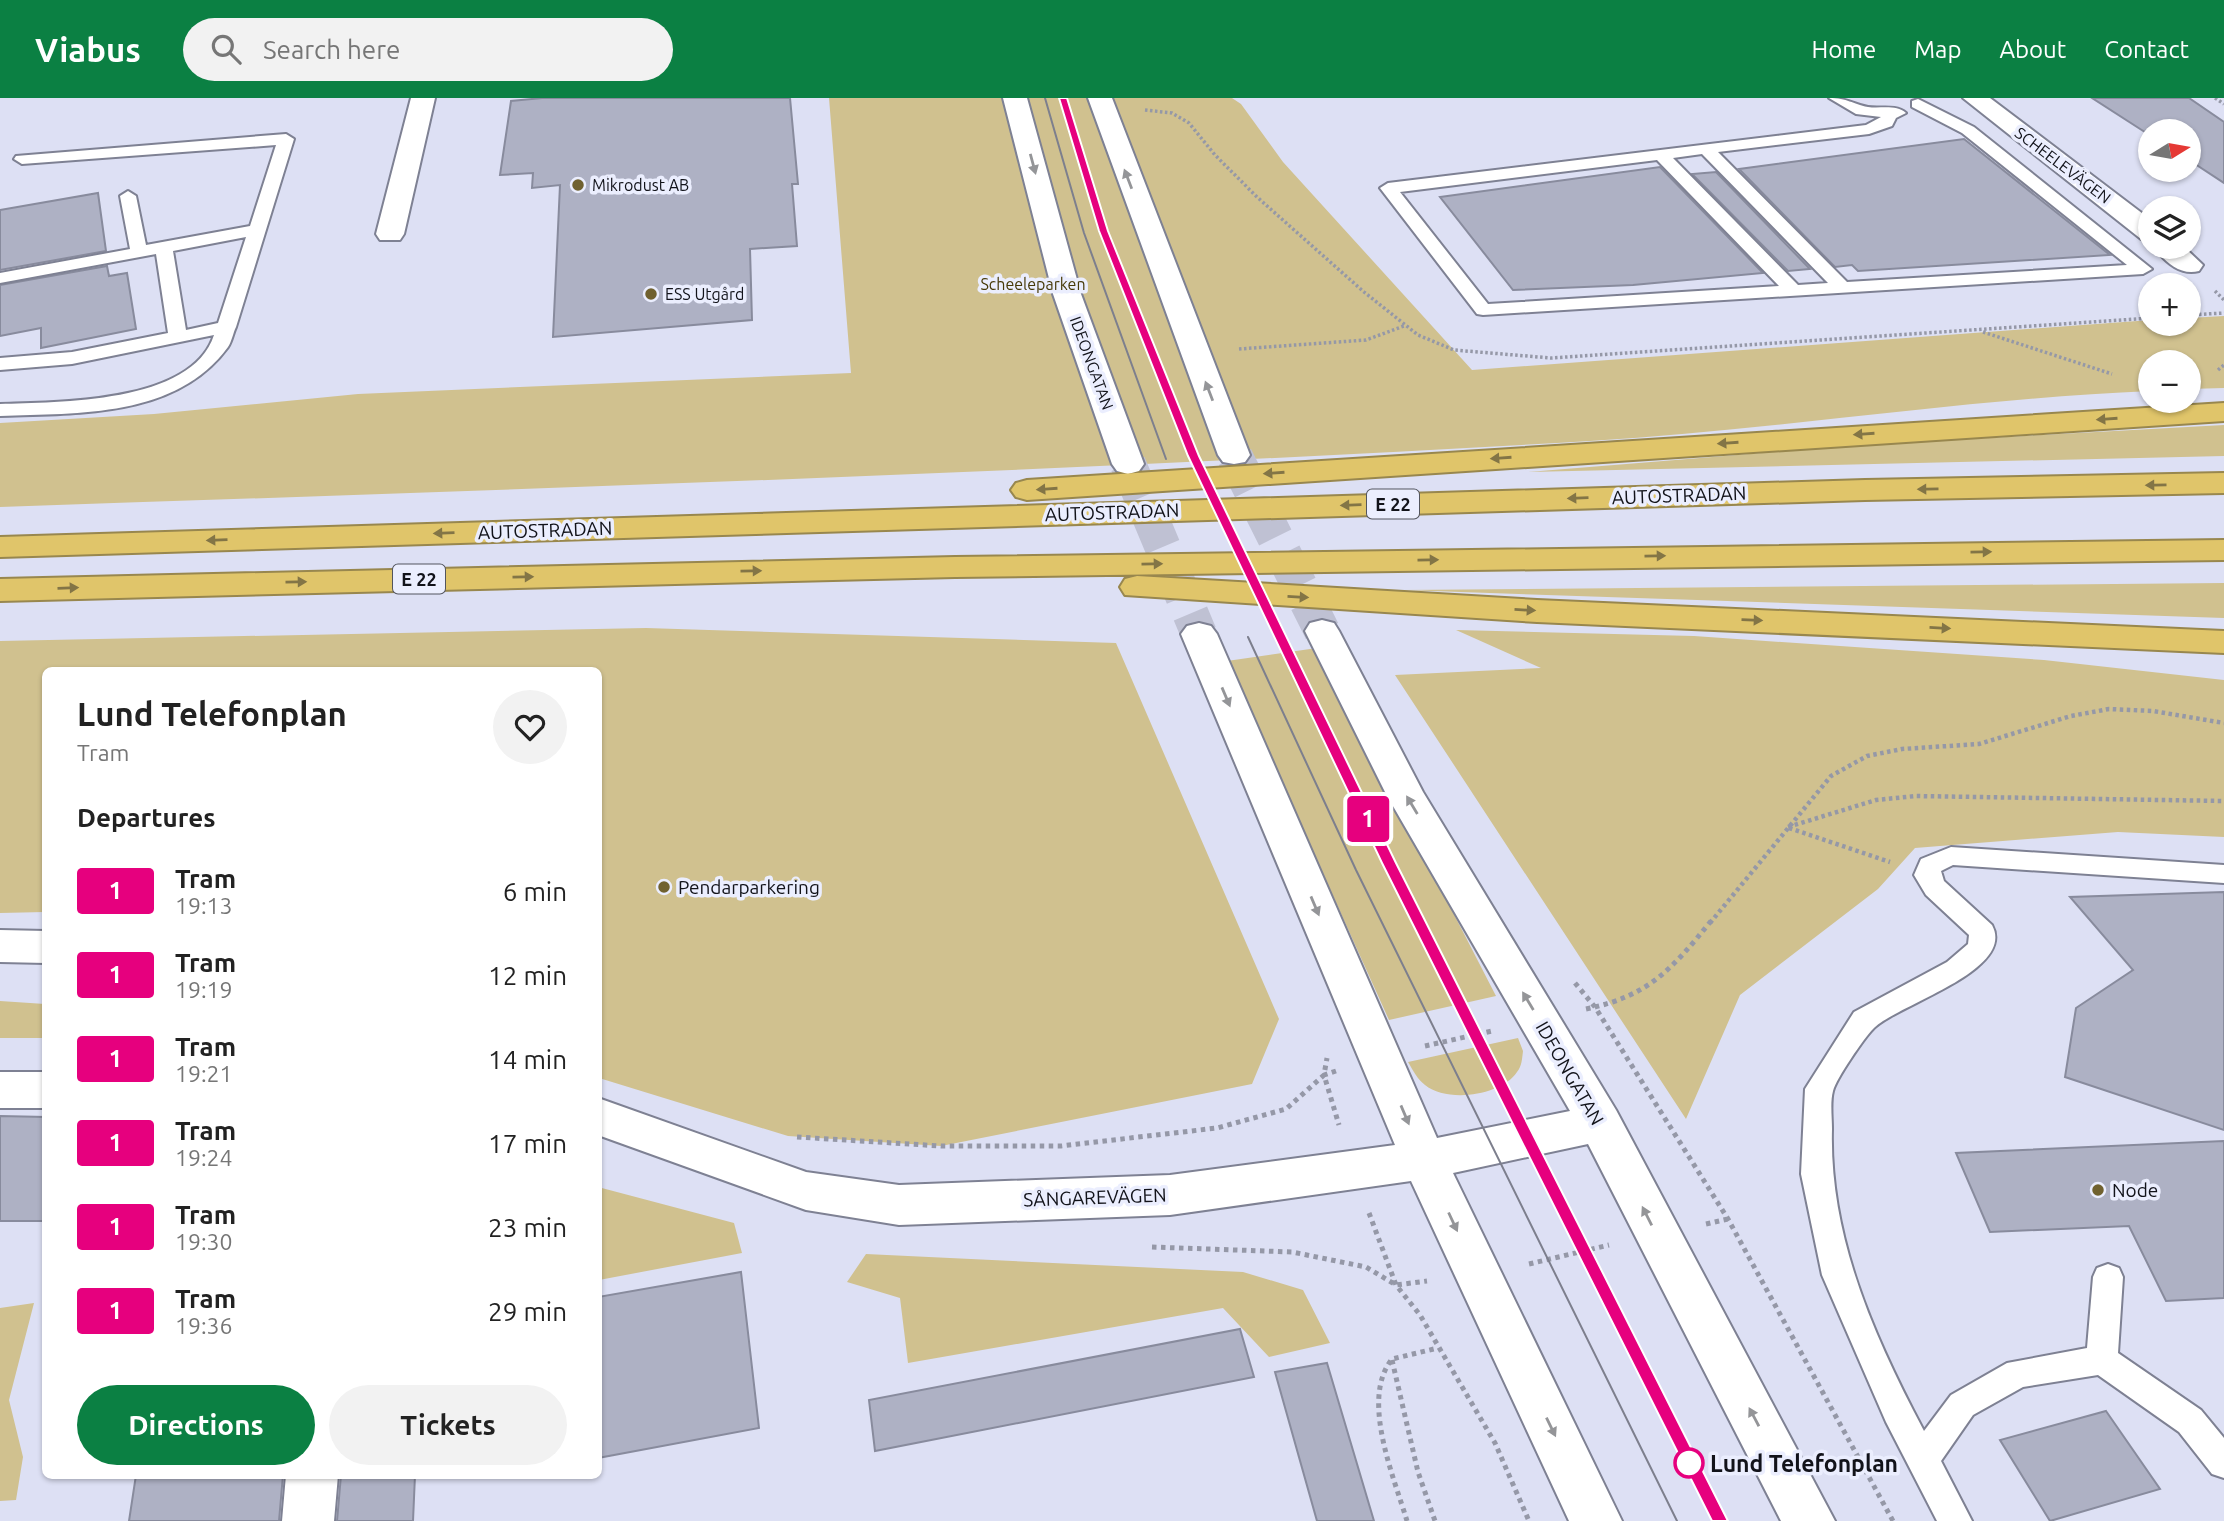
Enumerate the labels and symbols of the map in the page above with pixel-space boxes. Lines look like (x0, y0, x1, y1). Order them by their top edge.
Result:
north arrow (2138, 119, 2202, 182)
street label: SCHEELEVÄGEN (2012, 123, 2114, 207)
one-way arrow (1028, 154, 1038, 175)
one-way arrow (1122, 168, 1133, 189)
place label: Mikrodust AB (592, 176, 689, 194)
marker: Mikrodust AB (570, 177, 586, 193)
park label: Scheeleparken (980, 275, 1086, 293)
place label: ESS Utgård (665, 285, 744, 303)
marker: ESS Utgård (643, 286, 659, 302)
street label: IDEONGATAN (1067, 314, 1117, 412)
one-way arrow (1204, 381, 1215, 402)
one-way arrow (2096, 414, 2118, 425)
one-way arrow (1853, 429, 1875, 440)
one-way arrow (1717, 438, 1739, 449)
one-way arrow (1490, 453, 1512, 464)
one-way arrow (1263, 468, 1285, 479)
one-way arrow (2145, 479, 2167, 490)
street label: AUTOSTRADAN (1611, 482, 1747, 508)
one-way arrow (1917, 483, 1939, 495)
one-way arrow (1036, 484, 1058, 495)
road number: E 22 (1367, 490, 1419, 518)
one-way arrow (1567, 493, 1589, 504)
street label: AUTOSTRADAN (1044, 499, 1180, 525)
one-way arrow (1340, 499, 1362, 511)
street label: AUTOSTRADAN (477, 517, 613, 543)
one-way arrow (433, 527, 455, 538)
one-way arrow (206, 534, 228, 546)
one-way arrow (1970, 546, 1992, 558)
one-way arrow (1645, 551, 1667, 562)
one-way arrow (1417, 554, 1439, 566)
one-way arrow (1141, 558, 1163, 570)
road number: E 22 (393, 564, 445, 593)
one-way arrow (740, 566, 762, 577)
one-way arrow (512, 571, 534, 582)
one-way arrow (285, 576, 307, 588)
one-way arrow (57, 583, 79, 594)
one-way arrow (1287, 592, 1309, 603)
one-way arrow (1514, 605, 1536, 616)
one-way arrow (1741, 615, 1763, 626)
one-way arrow (1930, 623, 1952, 634)
one-way arrow (1220, 687, 1231, 708)
line badge: 1 (1345, 796, 1391, 842)
one-way arrow (1405, 796, 1418, 815)
place label: Pendarparkering (678, 876, 820, 898)
marker: Pendarparkering (656, 879, 672, 895)
one-way arrow (1309, 896, 1321, 916)
one-way arrow (1522, 991, 1534, 1010)
street label: IDEONGATAN (1531, 1017, 1609, 1129)
one-way arrow (1399, 1105, 1411, 1125)
place label: Node (2112, 1179, 2158, 1201)
marker: Node (2090, 1182, 2106, 1198)
street label: SÅNGAREVÄGEN (1023, 1184, 1167, 1210)
one-way arrow (1642, 1206, 1653, 1226)
one-way arrow (1447, 1212, 1459, 1232)
one-way arrow (1748, 1407, 1760, 1427)
one-way arrow (1546, 1417, 1557, 1437)
marker: Lund Telefonplan (1674, 1448, 1704, 1478)
place label: Lund Telefonplan (1710, 1451, 1898, 1476)

